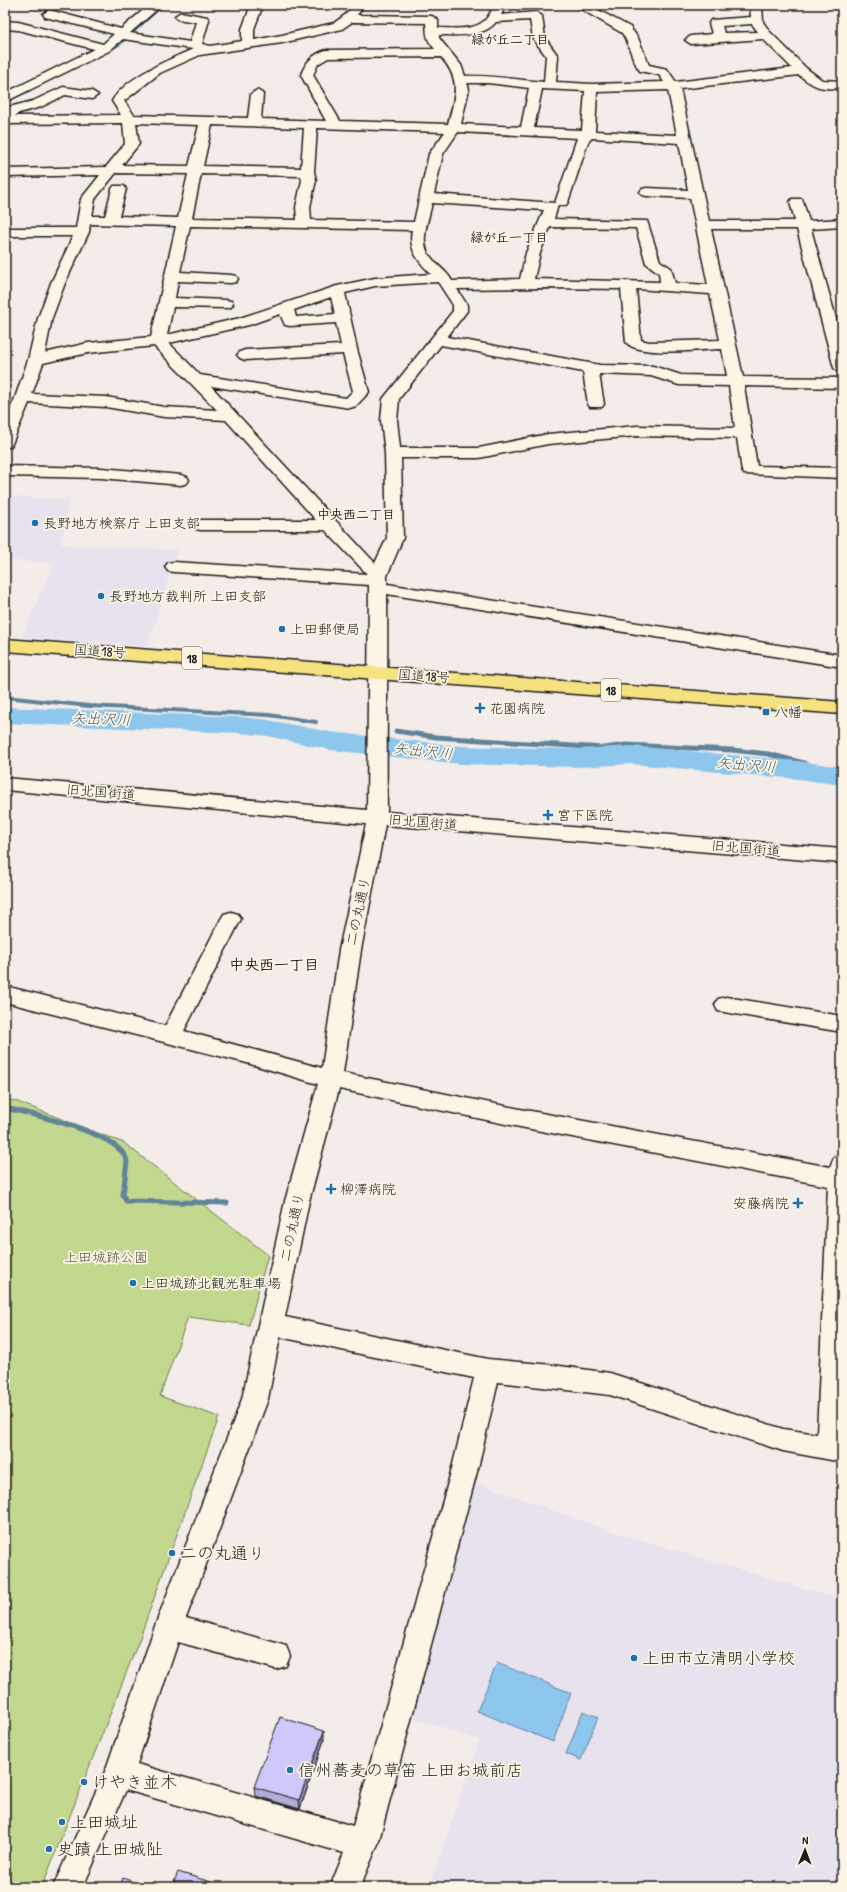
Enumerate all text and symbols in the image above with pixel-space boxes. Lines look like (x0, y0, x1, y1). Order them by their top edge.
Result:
district label: 緑が丘二丁目 (471, 30, 549, 48)
district label: 緑が丘一丁目 (470, 228, 548, 246)
district label: 中央西二丁目 (317, 505, 395, 523)
place label: 長野地方検察庁 上田支部 (43, 513, 200, 532)
marker: 長野地方検察庁 上田支部 (30, 518, 40, 528)
place label: 長野地方裁判所 上田支部 (109, 586, 266, 605)
marker: 長野地方裁判所 上田支部 (96, 591, 106, 601)
place label: 上田郵便局 (290, 619, 360, 638)
marker: 上田郵便局 (277, 624, 287, 634)
street label: 国道18号 (73, 639, 127, 662)
road number: 18 (182, 647, 202, 669)
street label: 国道18号 (397, 664, 451, 687)
road number: 18 (601, 679, 621, 701)
place label: 花園病院 (489, 698, 545, 717)
marker: 花園病院 (474, 702, 486, 714)
place label: 八幡 (774, 702, 802, 721)
water label: 矢出沢川 (71, 707, 131, 730)
marker: 八幡 (761, 707, 771, 717)
water label: 矢出沢川 (392, 737, 454, 764)
water label: 矢出沢川 (715, 751, 777, 778)
street label: 旧北国街道 (65, 779, 137, 804)
place label: 宮下医院 (557, 805, 613, 824)
street label: 旧北国街道 (387, 809, 459, 834)
marker: 宮下医院 (542, 809, 554, 821)
street label: 旧北国街道 (710, 835, 782, 860)
street label: 二の丸通り (341, 875, 374, 947)
district label: 中央西一丁目 (229, 954, 319, 975)
place label: 柳澤病院 (340, 1179, 396, 1198)
marker: 柳澤病院 (325, 1183, 337, 1195)
street label: 二の丸通り (275, 1191, 308, 1263)
place label: 安藤病院 (733, 1193, 789, 1212)
marker: 安藤病院 (792, 1197, 804, 1209)
park label: 上田城跡公園 (64, 1247, 148, 1266)
place label: 上田城跡北観光駐車場 (141, 1273, 281, 1292)
marker: 上田城跡北観光駐車場 (128, 1278, 138, 1288)
place label: 二の丸通り (180, 1541, 265, 1564)
marker: 二の丸通り (167, 1548, 177, 1558)
place label: 上田市立清明小学校 (642, 1646, 795, 1669)
marker: 上田市立清明小学校 (629, 1653, 639, 1663)
place label: 信州蕎麦の草笛 上田お城前店 (298, 1758, 523, 1781)
marker: 信州蕎麦の草笛 上田お城前店 (285, 1765, 295, 1775)
place label: けやき並木 (92, 1770, 177, 1793)
marker: けやき並木 (79, 1777, 89, 1787)
place label: 上田城址 (70, 1810, 138, 1833)
marker: 上田城址 (57, 1817, 67, 1827)
north arrow (785, 1830, 825, 1870)
text: N (802, 1833, 808, 1847)
place label: 史蹟 上田城阯 (57, 1837, 163, 1860)
marker: 史蹟 上田城阯 (44, 1844, 54, 1854)

